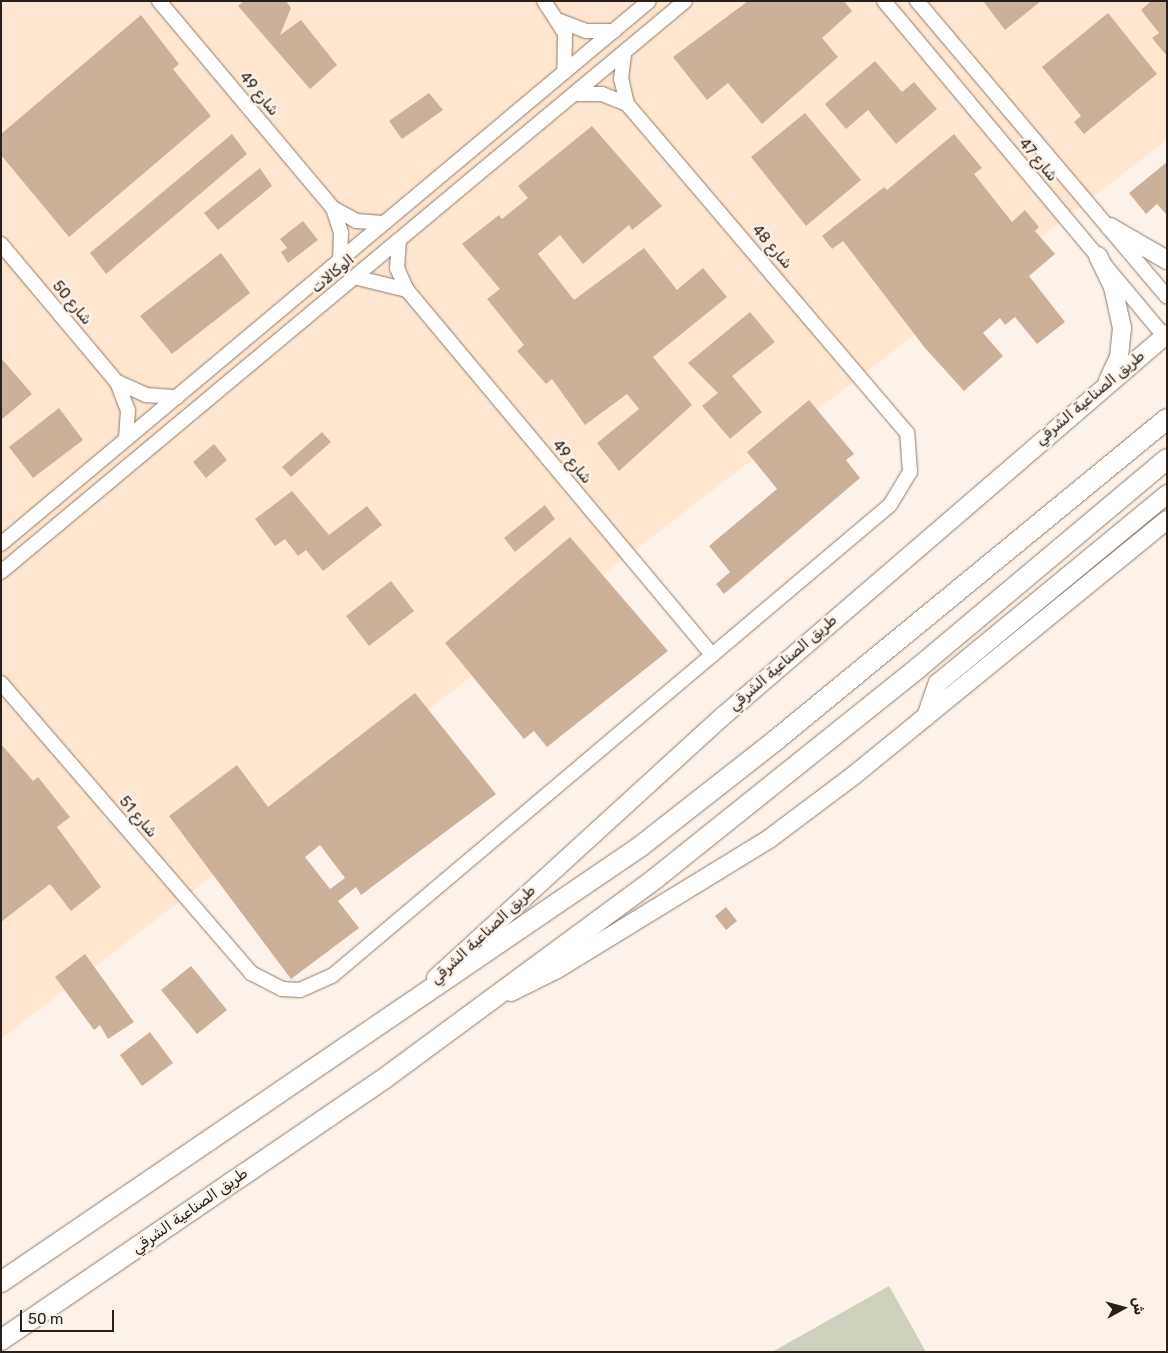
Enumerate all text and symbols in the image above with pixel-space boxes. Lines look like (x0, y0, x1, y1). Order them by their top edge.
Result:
street label: شارع 49 (236, 68, 282, 120)
street label: شارع 47 (1015, 135, 1061, 185)
street label: شارع 48 (748, 221, 796, 273)
street label: الوكالات (308, 251, 358, 297)
street label: شارع 50 (48, 277, 96, 329)
street label: طريق الصناعية الشرقي (1032, 347, 1148, 449)
street label: شارع 49 (549, 436, 595, 488)
street label: طريق الصناعية الشرقي (725, 611, 841, 715)
street label: شارع 51 (115, 793, 161, 841)
street label: طريق الصناعية الشرقي (427, 882, 539, 988)
street label: طريق الصناعية الشرقي (129, 1164, 251, 1258)
north arrow (1098, 1283, 1148, 1333)
text: ش (1129, 1296, 1148, 1316)
scale bar (22, 1300, 116, 1332)
text: 50 m (28, 1310, 63, 1328)

